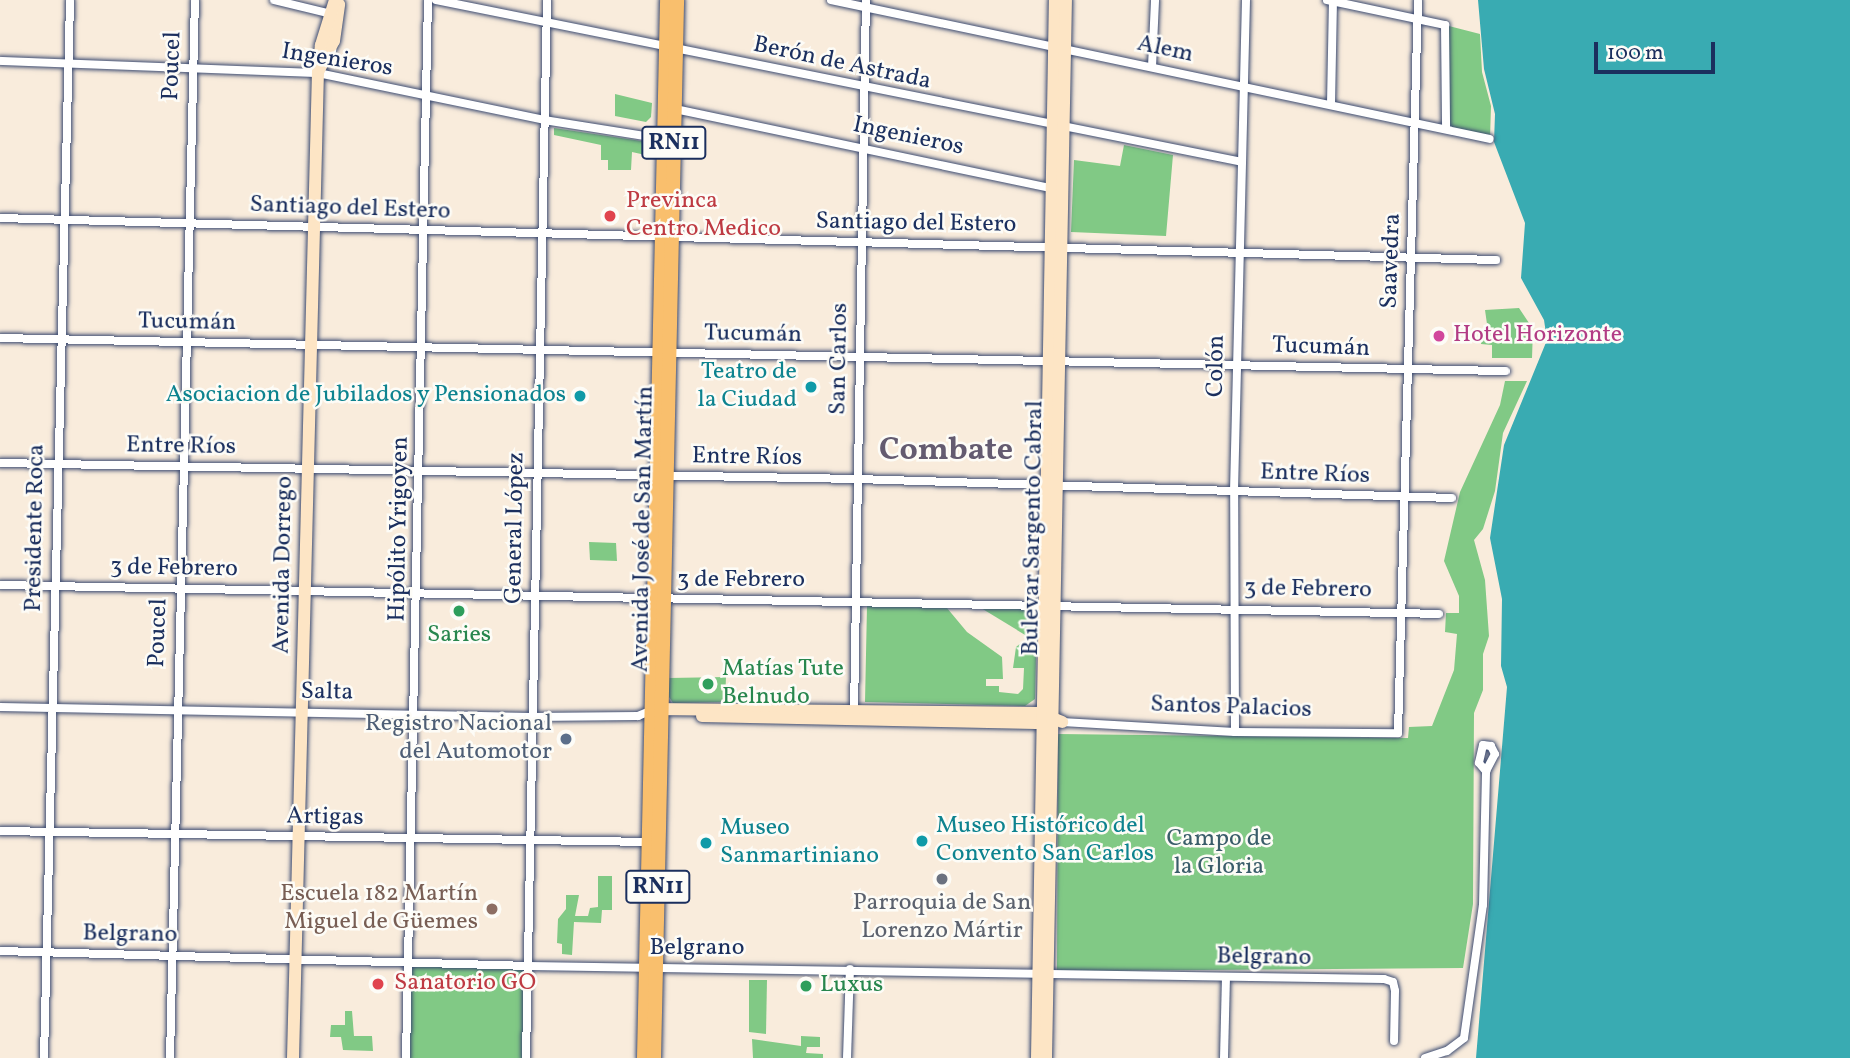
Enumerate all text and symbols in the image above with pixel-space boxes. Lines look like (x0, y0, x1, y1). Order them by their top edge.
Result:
scale bar (1598, 28, 1719, 72)
street label: Alem (1134, 30, 1196, 70)
street label: Poucel (157, 31, 189, 101)
street label: Berón de Astrada (750, 31, 934, 97)
street label: Ingenieros (279, 38, 395, 84)
text: 100 m (1607, 39, 1664, 68)
street label: Ingenieros (850, 111, 966, 163)
road number: RN11 (641, 124, 707, 162)
place label: Previnca Centro Medico (626, 188, 781, 244)
street label: Santiago del Estero (249, 191, 451, 227)
marker: Previnca Centro Medico (600, 206, 620, 226)
street label: Santiago del Estero (815, 208, 1017, 240)
street label: Saavedra (1376, 213, 1408, 309)
street label: San Carlos (825, 303, 855, 415)
street label: Tucumán (138, 308, 236, 338)
street label: Tucumán (704, 320, 802, 350)
place label: Hotel Horizonte (1453, 322, 1622, 350)
marker: Hotel Horizonte (1431, 328, 1447, 344)
street label: Tucumán (1271, 332, 1371, 364)
street label: Colón (1202, 335, 1232, 397)
place label: Teatro de la Ciudad (698, 359, 797, 415)
marker: Teatro de la Ciudad (803, 379, 819, 395)
place label: Asociacion de Jubilados y Pensionados (164, 382, 566, 410)
street label: Avenida José de San Martín (627, 385, 661, 673)
marker: Asociacion de Jubilados y Pensionados (572, 388, 588, 404)
street label: Bulevar Sargento Cabral (1017, 400, 1051, 656)
street label: Entre Ríos (126, 432, 236, 462)
district label: Combate (879, 432, 1013, 470)
street label: Hipólito Yrigoyen (384, 436, 416, 622)
street label: Entre Ríos (692, 443, 802, 473)
street label: Presidente Roca (20, 444, 52, 612)
street label: General López (500, 452, 532, 604)
street label: Entre Ríos (1259, 459, 1371, 491)
street label: Avenida Dorrego (268, 476, 300, 654)
street label: 3 de Febrero (110, 553, 238, 585)
street label: 3 de Febrero (677, 567, 805, 595)
street label: 3 de Febrero (1244, 574, 1372, 606)
street label: Poucel (143, 598, 175, 668)
marker: Saries (451, 603, 467, 619)
place label: Saries (427, 622, 491, 650)
place label: Matías Tute Belnudo (722, 656, 845, 712)
marker: Matías Tute Belnudo (700, 676, 716, 692)
street label: Salta (300, 678, 354, 708)
street label: Santos Palacios (1150, 691, 1312, 725)
place label: Registro Nacional del Automotor (365, 711, 552, 767)
marker: Registro Nacional del Automotor (558, 731, 574, 747)
street label: Artigas (286, 803, 364, 833)
place label: Museo Histórico del Convento San Carlos (936, 813, 1154, 869)
place label: Museo Sanmartiniano (720, 815, 879, 871)
park label: Campo de la Gloria (1166, 826, 1272, 882)
marker: Museo Histórico del Convento San Carlos (914, 833, 930, 849)
marker: Museo Sanmartiniano (698, 835, 714, 851)
road number: RN11 (625, 867, 691, 906)
marker: Parroquia de San Lorenzo Mártir (934, 871, 950, 887)
place label: Escuela 182 Martín Miguel de Güemes (280, 881, 478, 937)
place label: Parroquia de San Lorenzo Mártir (853, 890, 1031, 946)
marker: Escuela 182 Martín Miguel de Güemes (484, 901, 500, 917)
street label: Belgrano (82, 920, 178, 950)
street label: Belgrano (650, 935, 744, 963)
street label: Belgrano (1216, 943, 1312, 973)
place label: Sanatorio GO (394, 970, 536, 998)
place label: Luxus (820, 972, 883, 1000)
marker: Sanatorio GO (368, 974, 388, 994)
marker: Luxus (798, 978, 814, 994)

